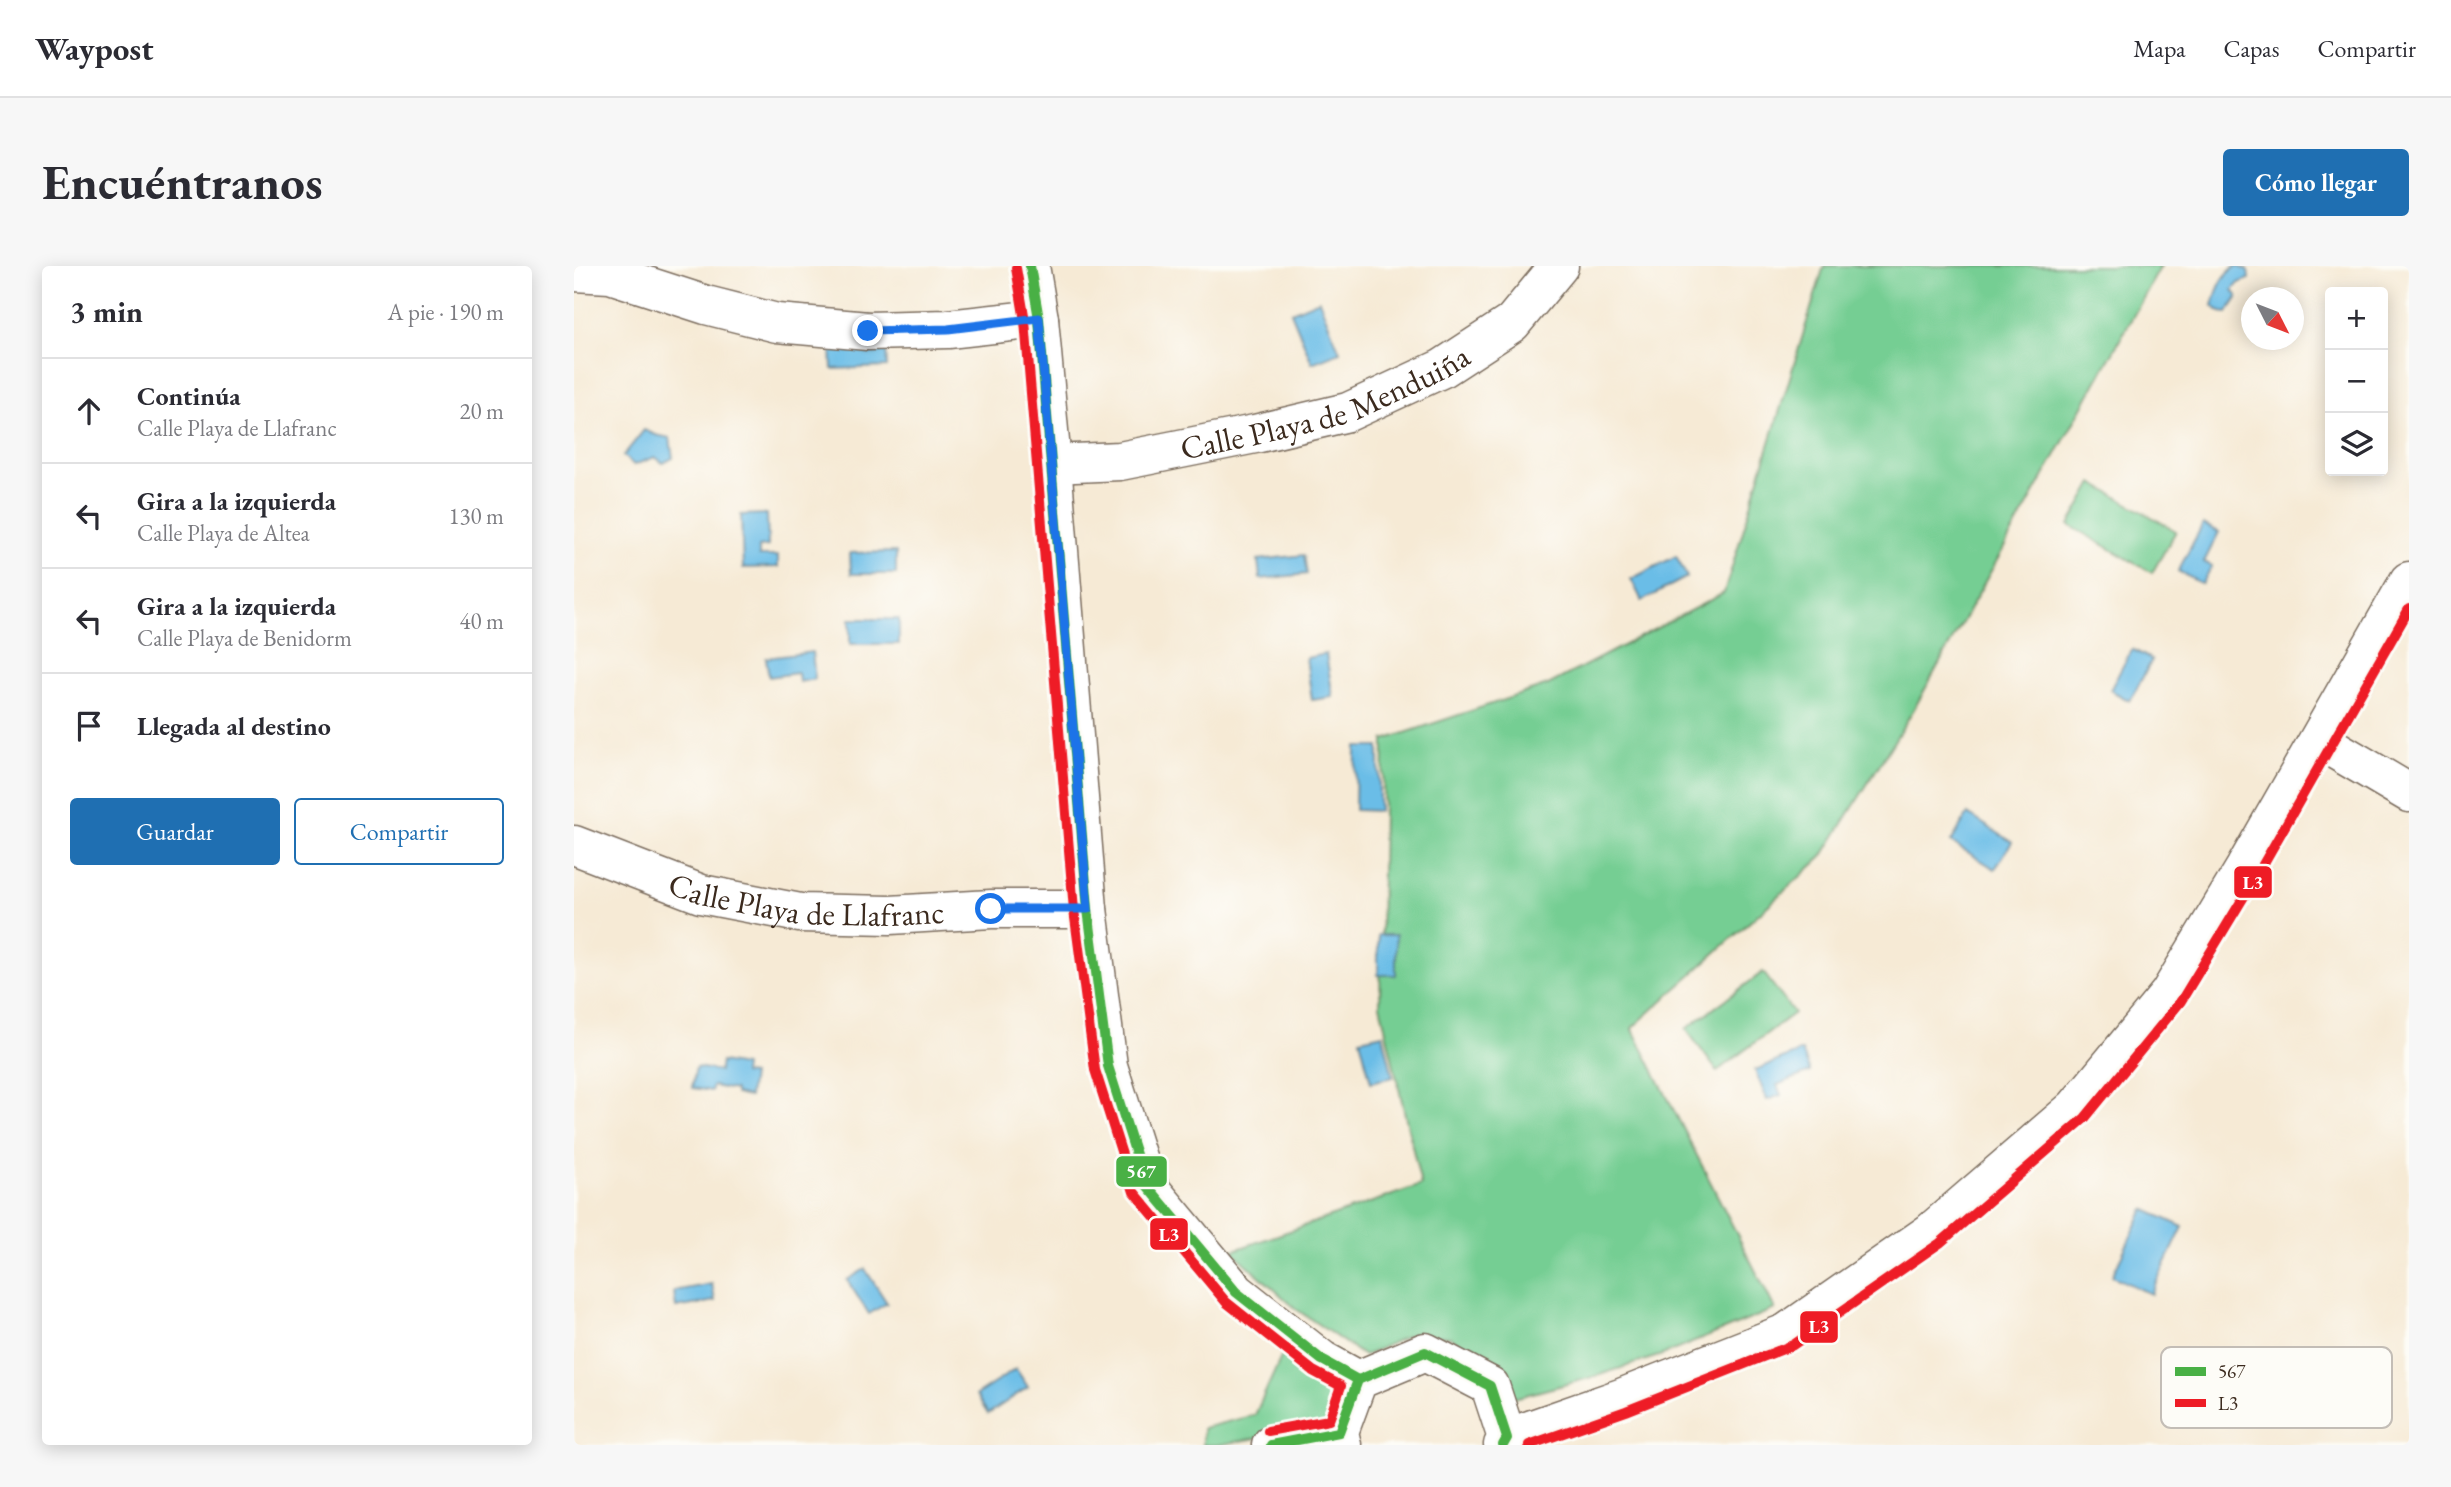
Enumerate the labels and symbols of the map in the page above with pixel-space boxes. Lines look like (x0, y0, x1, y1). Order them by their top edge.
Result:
north arrow (2241, 287, 2304, 350)
route end (852, 315, 883, 346)
street label: Calle Playa de Menduiña (1177, 335, 1478, 469)
street label: Calle Playa de Llafranc (662, 862, 945, 936)
line badge: L3 (2233, 865, 2273, 899)
text: L3 (2242, 870, 2264, 895)
route start (975, 893, 1006, 924)
line badge: 567 (1115, 1155, 1168, 1188)
text: 567 (1126, 1159, 1157, 1184)
line badge: L3 (1149, 1217, 1189, 1251)
text: L3 (1158, 1222, 1180, 1247)
line badge: L3 (1799, 1310, 1839, 1344)
text: L3 (1808, 1314, 1830, 1339)
legend (2161, 1347, 2392, 1428)
text: 567 (2218, 1359, 2246, 1384)
text: L3 (2218, 1391, 2238, 1416)

